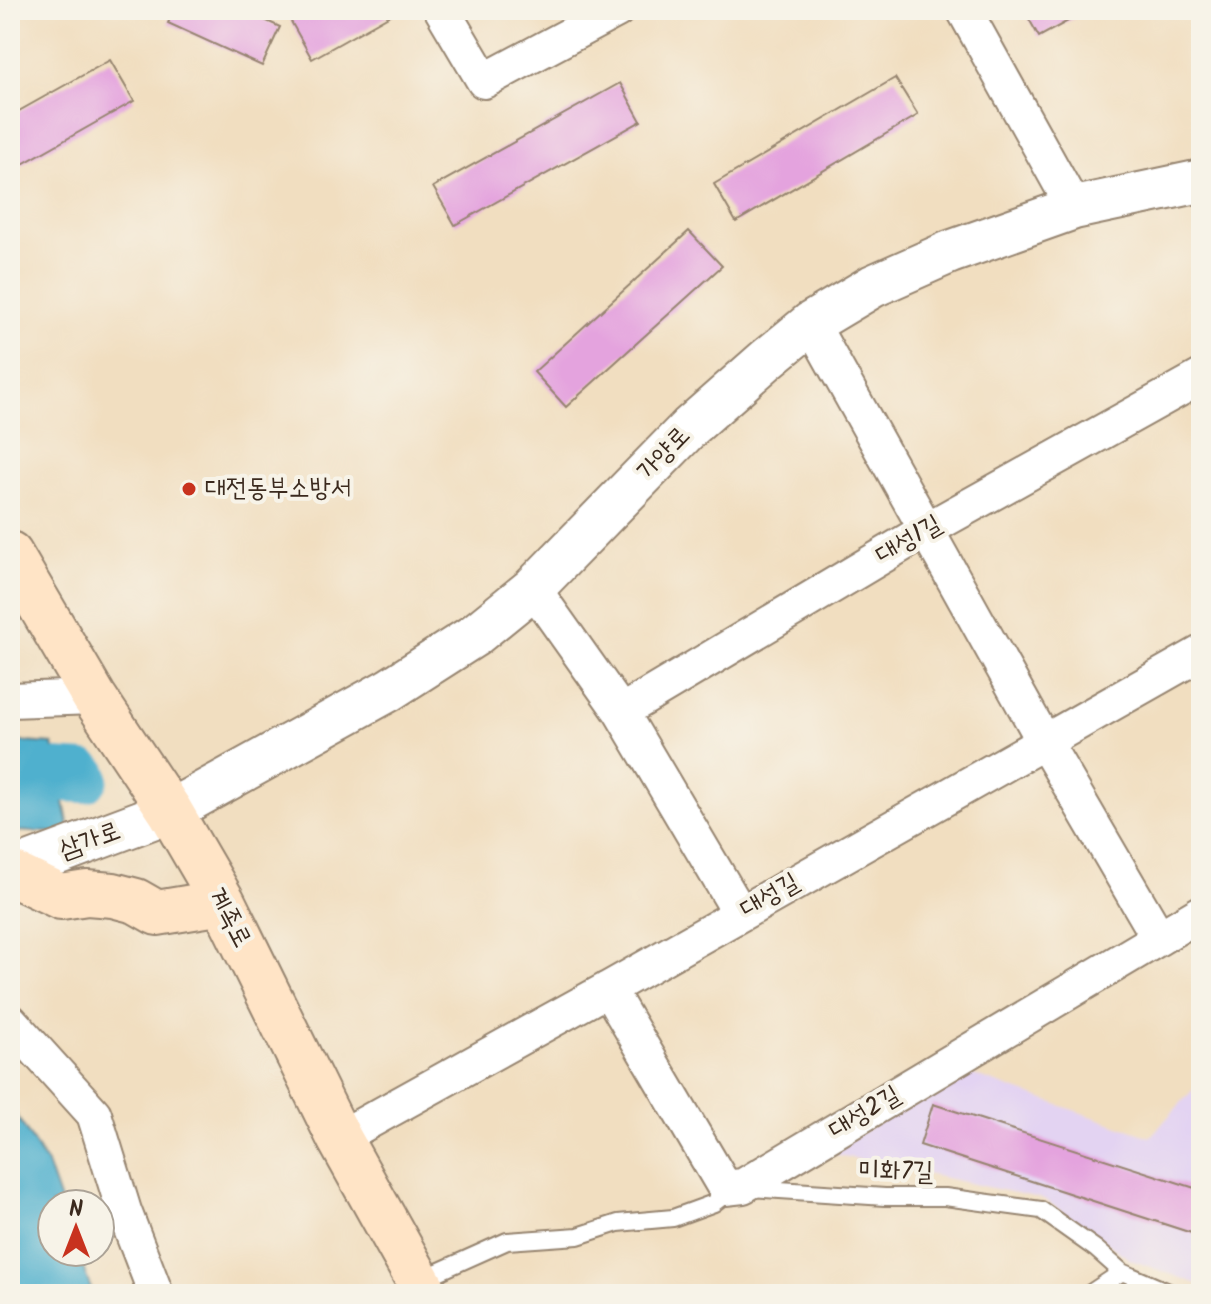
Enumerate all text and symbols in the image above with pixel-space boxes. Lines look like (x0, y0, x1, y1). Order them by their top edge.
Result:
street label: 가양로 (627, 417, 701, 491)
place label: 대전동부소방서 (205, 468, 351, 510)
marker: 대전동부소방서 (180, 480, 198, 498)
street label: 대성1길 (868, 504, 950, 576)
street label: 삼가로 (53, 811, 127, 871)
street label: 대성길 (732, 862, 808, 930)
street label: 계족로 (196, 880, 262, 956)
street label: 대성2길 (821, 1075, 909, 1151)
street label: 미화7길 (858, 1150, 934, 1194)
north arrow (36, 1188, 116, 1268)
text: N (69, 1193, 83, 1228)

